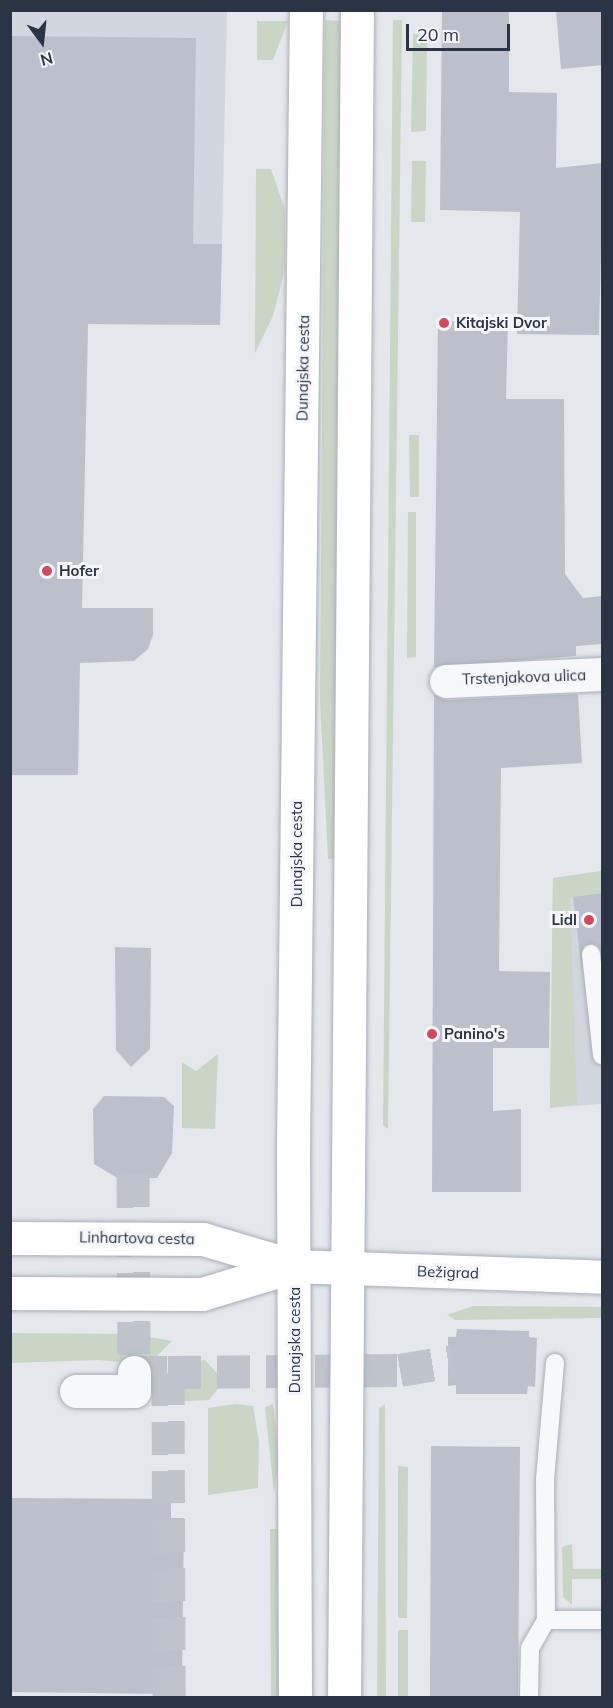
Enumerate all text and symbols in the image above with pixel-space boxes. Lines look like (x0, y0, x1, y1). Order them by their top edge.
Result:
north arrow (12, 12, 72, 72)
scale bar (409, 12, 512, 50)
text: 20 m (417, 23, 459, 46)
text: N (38, 48, 55, 71)
place label: Kitajski Dvor (456, 314, 547, 332)
street label: Dunajska cesta (293, 315, 313, 421)
marker: Kitajski Dvor (437, 316, 451, 330)
place label: Hofer (59, 562, 99, 580)
marker: Hofer (40, 564, 54, 578)
street label: Trstenjakova ulica (462, 666, 586, 688)
street label: Dunajska cesta (288, 801, 306, 907)
place label: Lidl (551, 911, 577, 929)
marker: Lidl (582, 913, 596, 927)
place label: Panino's (444, 1025, 505, 1043)
marker: Panino's (425, 1027, 439, 1041)
street label: Linhartova cesta (79, 1228, 195, 1248)
street label: Bežigrad (417, 1262, 479, 1282)
street label: Dunajska cesta (286, 1287, 304, 1393)

